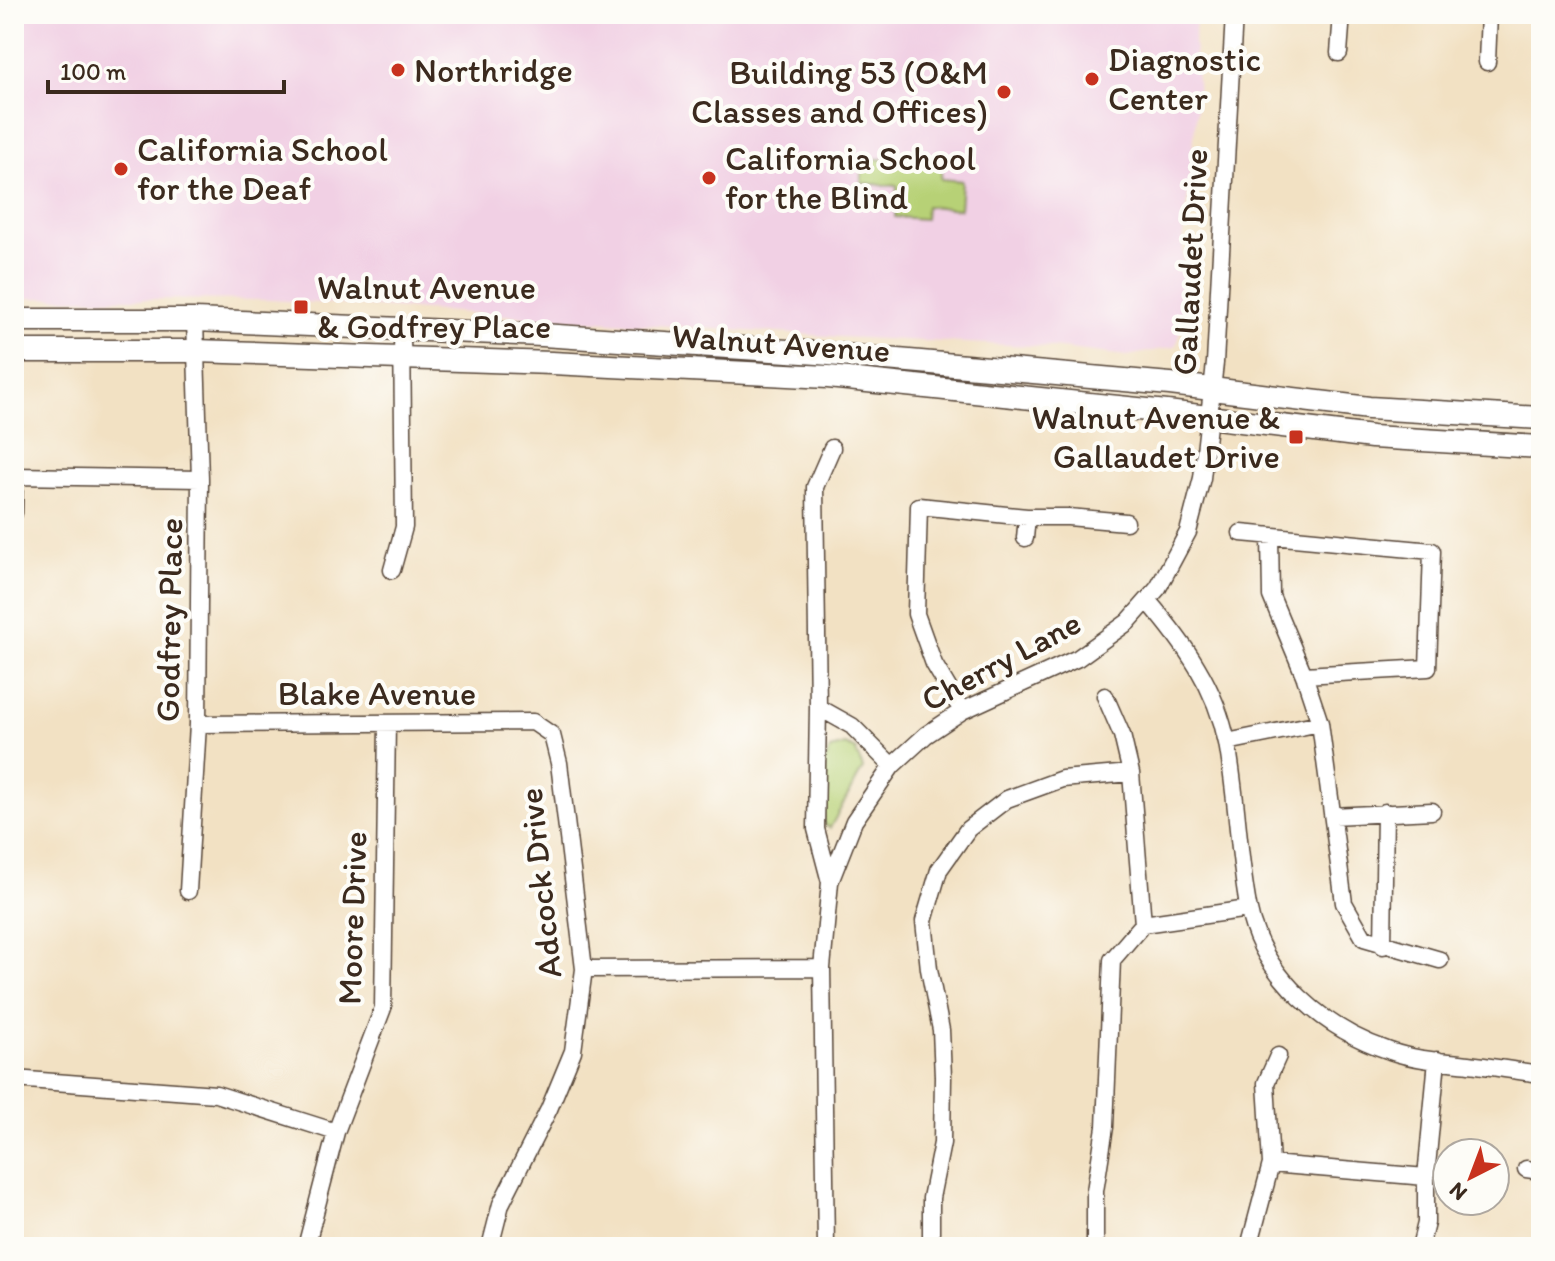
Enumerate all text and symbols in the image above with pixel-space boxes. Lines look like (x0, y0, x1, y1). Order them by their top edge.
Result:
place label: Diagnostic Center (1108, 39, 1261, 119)
scale bar (48, 44, 284, 94)
place label: Northridge (414, 50, 573, 91)
place label: Building 53 (O&M Classes and Offices) (691, 52, 988, 132)
text: 100 m (60, 57, 126, 86)
marker: Northridge (389, 61, 407, 79)
marker: Diagnostic Center (1083, 70, 1101, 88)
marker: Building 53 (O&M Classes and Offices) (995, 83, 1013, 101)
place label: California School for the Deaf (137, 129, 388, 209)
place label: California School for the Blind (725, 138, 976, 218)
street label: Gallaudet Drive (1164, 147, 1216, 377)
marker: California School for the Deaf (112, 160, 130, 178)
marker: California School for the Blind (700, 169, 718, 187)
place label: Walnut Avenue & Godfrey Place (317, 267, 551, 347)
marker: Walnut Avenue & Godfrey Place (292, 298, 310, 316)
street label: Walnut Avenue (670, 315, 892, 371)
place label: Walnut Avenue & Gallaudet Drive (1032, 397, 1280, 477)
marker: Walnut Avenue & Gallaudet Drive (1287, 428, 1305, 446)
street label: Godfrey Place (147, 517, 191, 723)
street label: Cherry Lane (914, 602, 1088, 720)
street label: Blake Avenue (278, 673, 476, 714)
street label: Adcock Drive (510, 786, 570, 980)
street label: Moore Drive (328, 830, 376, 1006)
north arrow (1431, 1137, 1511, 1217)
text: N (1443, 1176, 1473, 1206)

